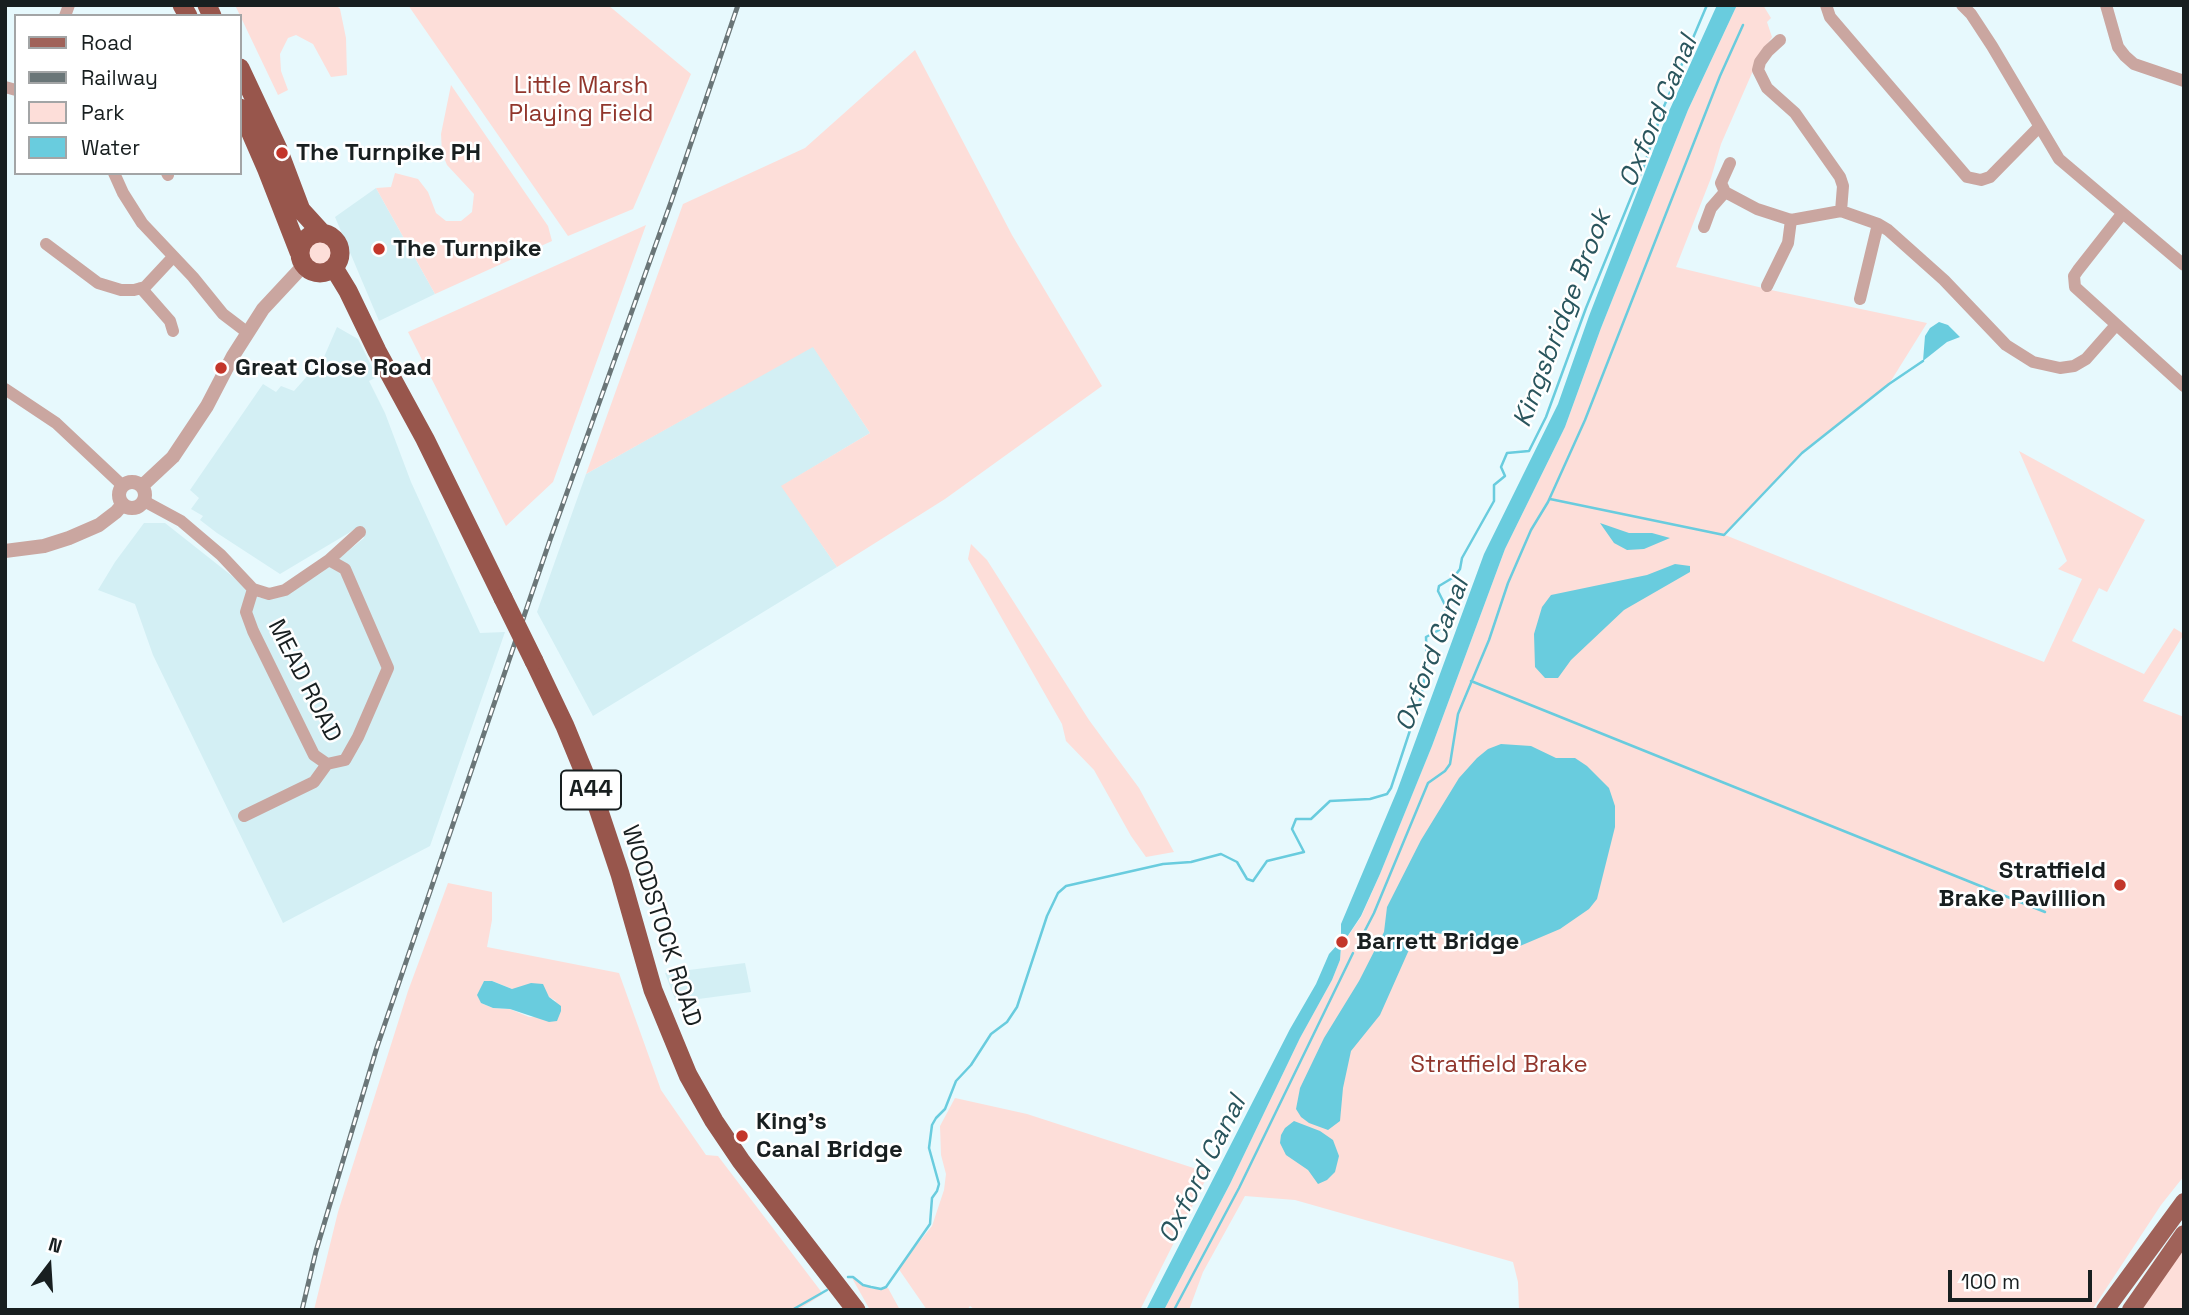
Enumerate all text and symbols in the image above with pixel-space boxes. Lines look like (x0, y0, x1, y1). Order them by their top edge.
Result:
legend (14, 14, 242, 175)
text: Road (81, 29, 133, 56)
water label: Oxford Canal (1613, 32, 1705, 192)
text: Railway (81, 64, 158, 91)
park label: Little Marsh Playing Field (508, 72, 654, 128)
text: Park (81, 99, 125, 126)
text: Water (81, 134, 140, 161)
place label: The Turnpike PH (296, 139, 481, 167)
marker: The Turnpike PH (274, 145, 290, 161)
water label: Kingsbridge Brook (1507, 206, 1619, 432)
place label: The Turnpike (393, 235, 542, 263)
marker: The Turnpike (371, 241, 387, 257)
place label: Great Close Road (235, 354, 432, 382)
marker: Great Close Road (213, 360, 229, 376)
water label: Oxford Canal (1390, 574, 1476, 736)
street label: MEAD ROAD (261, 615, 347, 747)
road number: A44 (561, 770, 621, 810)
street label: WOODSTOCK ROAD (615, 822, 707, 1030)
place label: Stratfield Brake Pavillion (1939, 857, 2106, 913)
marker: Stratfield Brake Pavillion (2112, 877, 2128, 893)
place label: Barrett Bridge (1356, 928, 1519, 956)
marker: Barrett Bridge (1334, 934, 1350, 950)
park label: Stratfield Brake (1410, 1051, 1588, 1079)
water label: Oxford Canal (1152, 1091, 1254, 1249)
place label: King's Canal Bridge (756, 1108, 903, 1164)
marker: King's Canal Bridge (734, 1128, 750, 1144)
north arrow (14, 1231, 84, 1301)
text: N (46, 1232, 65, 1259)
scale bar (1951, 1256, 2094, 1300)
text: 100 m (1961, 1268, 2020, 1295)

